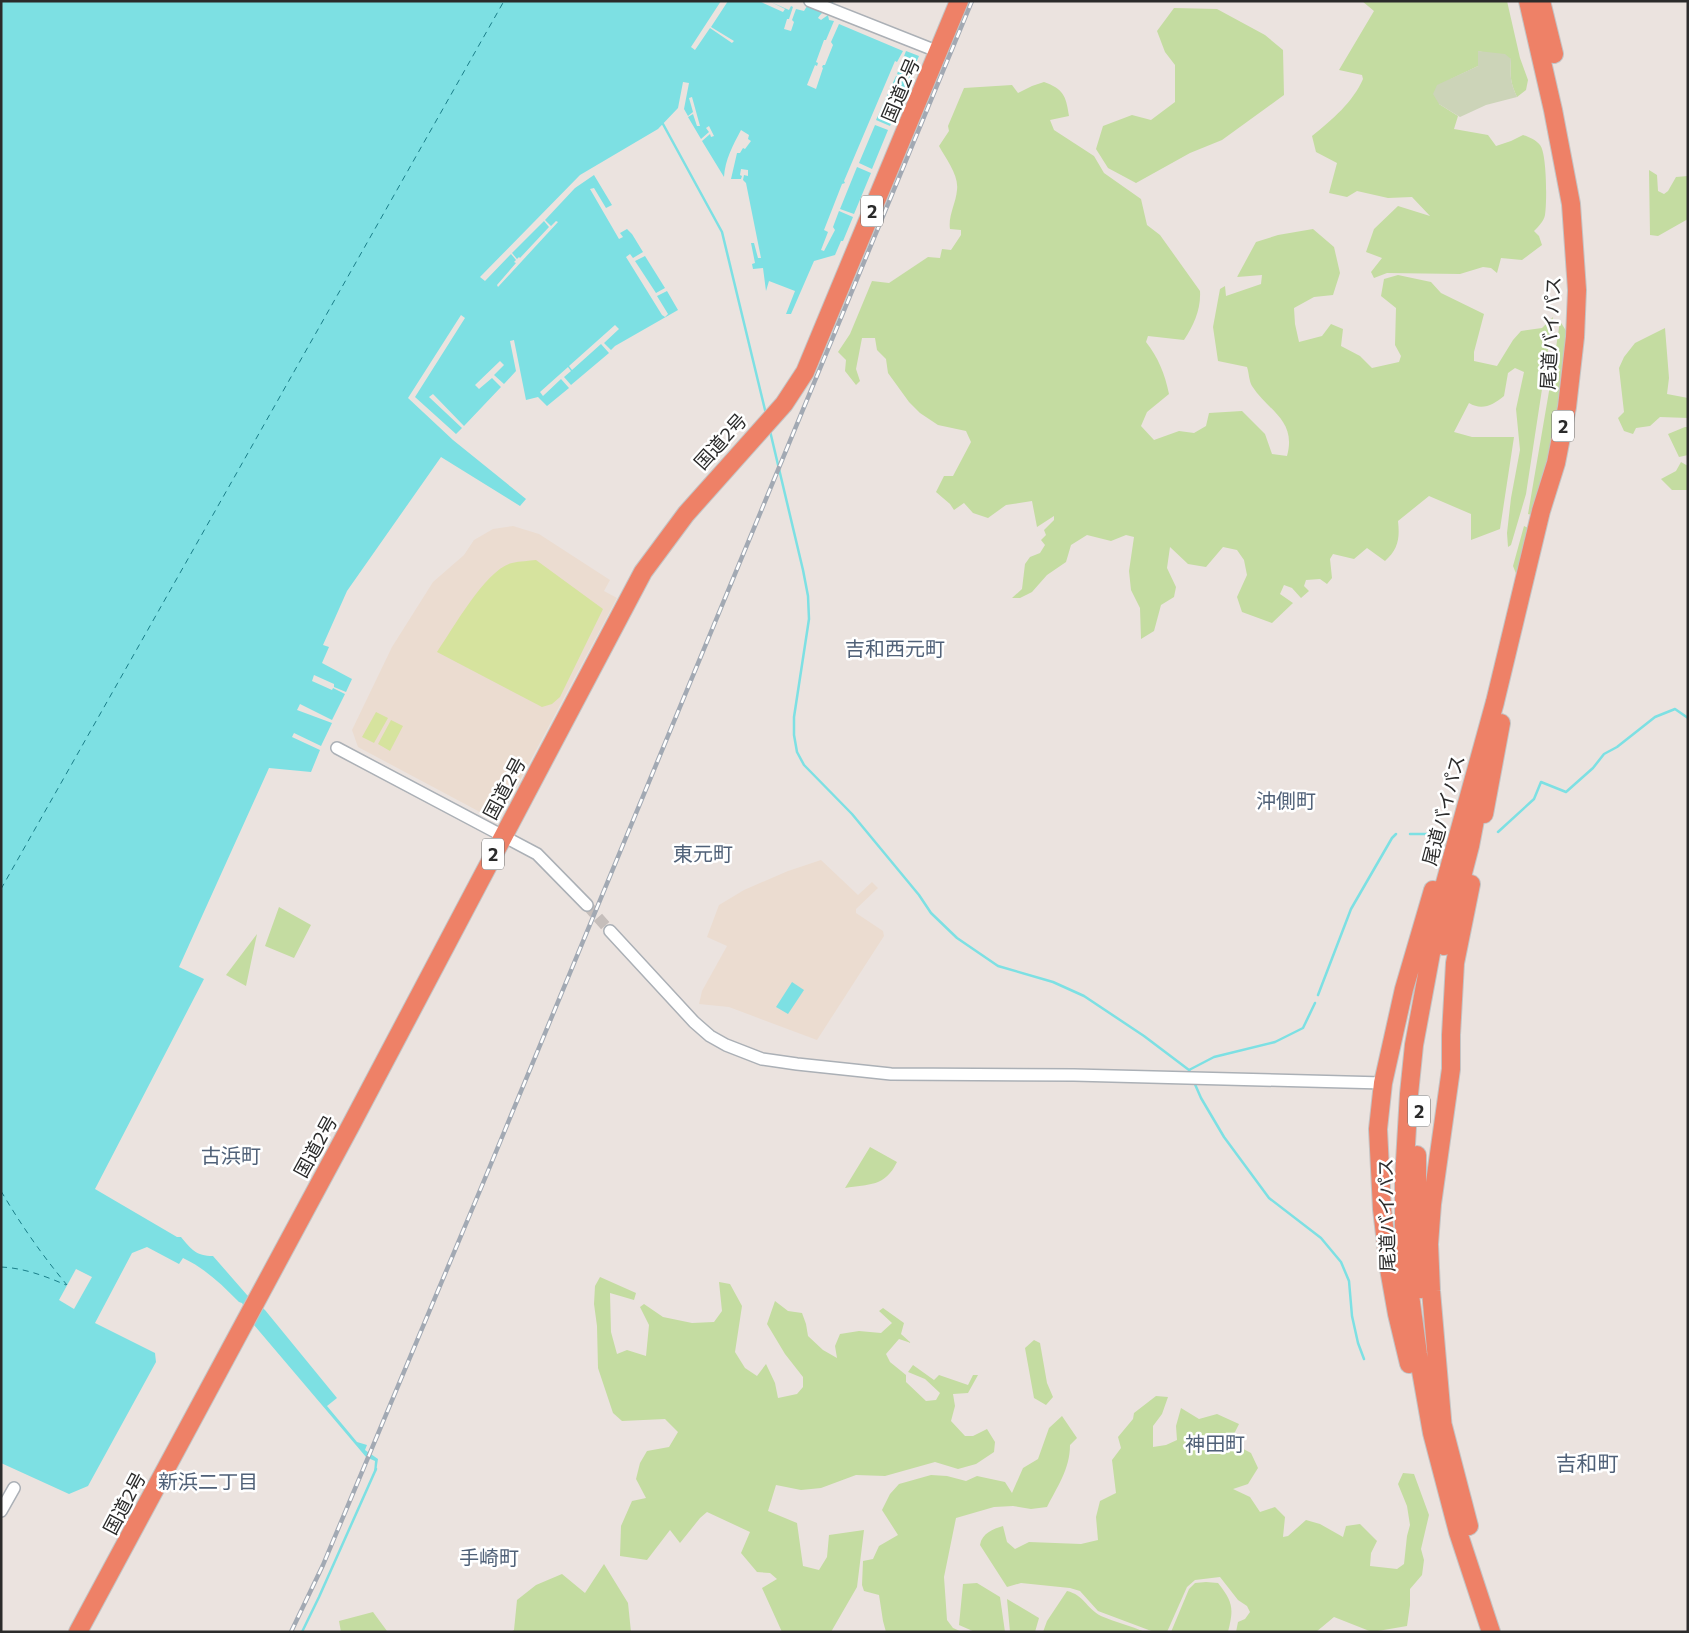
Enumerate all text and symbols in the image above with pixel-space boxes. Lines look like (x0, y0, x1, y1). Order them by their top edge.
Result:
street label: 国道2号 (876, 54, 924, 126)
road number: 2 (861, 196, 883, 227)
street label: 尾道バイパス (1536, 276, 1564, 390)
street label: 国道2号 (689, 408, 751, 474)
road number: 2 (1552, 411, 1574, 442)
district label: 吉和西元町 (845, 636, 945, 660)
street label: 尾道バイパス (1417, 752, 1469, 868)
street label: 国道2号 (478, 753, 530, 823)
district label: 沖側町 (1256, 788, 1316, 812)
road number: 2 (482, 839, 504, 870)
district label: 東元町 (673, 841, 733, 865)
road number: 2 (1408, 1096, 1430, 1126)
street label: 国道2号 (289, 1111, 341, 1181)
district label: 古浜町 (201, 1143, 261, 1167)
street label: 尾道バイパス (1374, 1158, 1398, 1272)
district label: 神田町 (1185, 1431, 1245, 1455)
district label: 吉和町 (1556, 1450, 1619, 1475)
street label: 国道2号 (98, 1468, 150, 1538)
district label: 新浜二丁目 (158, 1469, 258, 1493)
district label: 手崎町 (459, 1545, 519, 1569)

